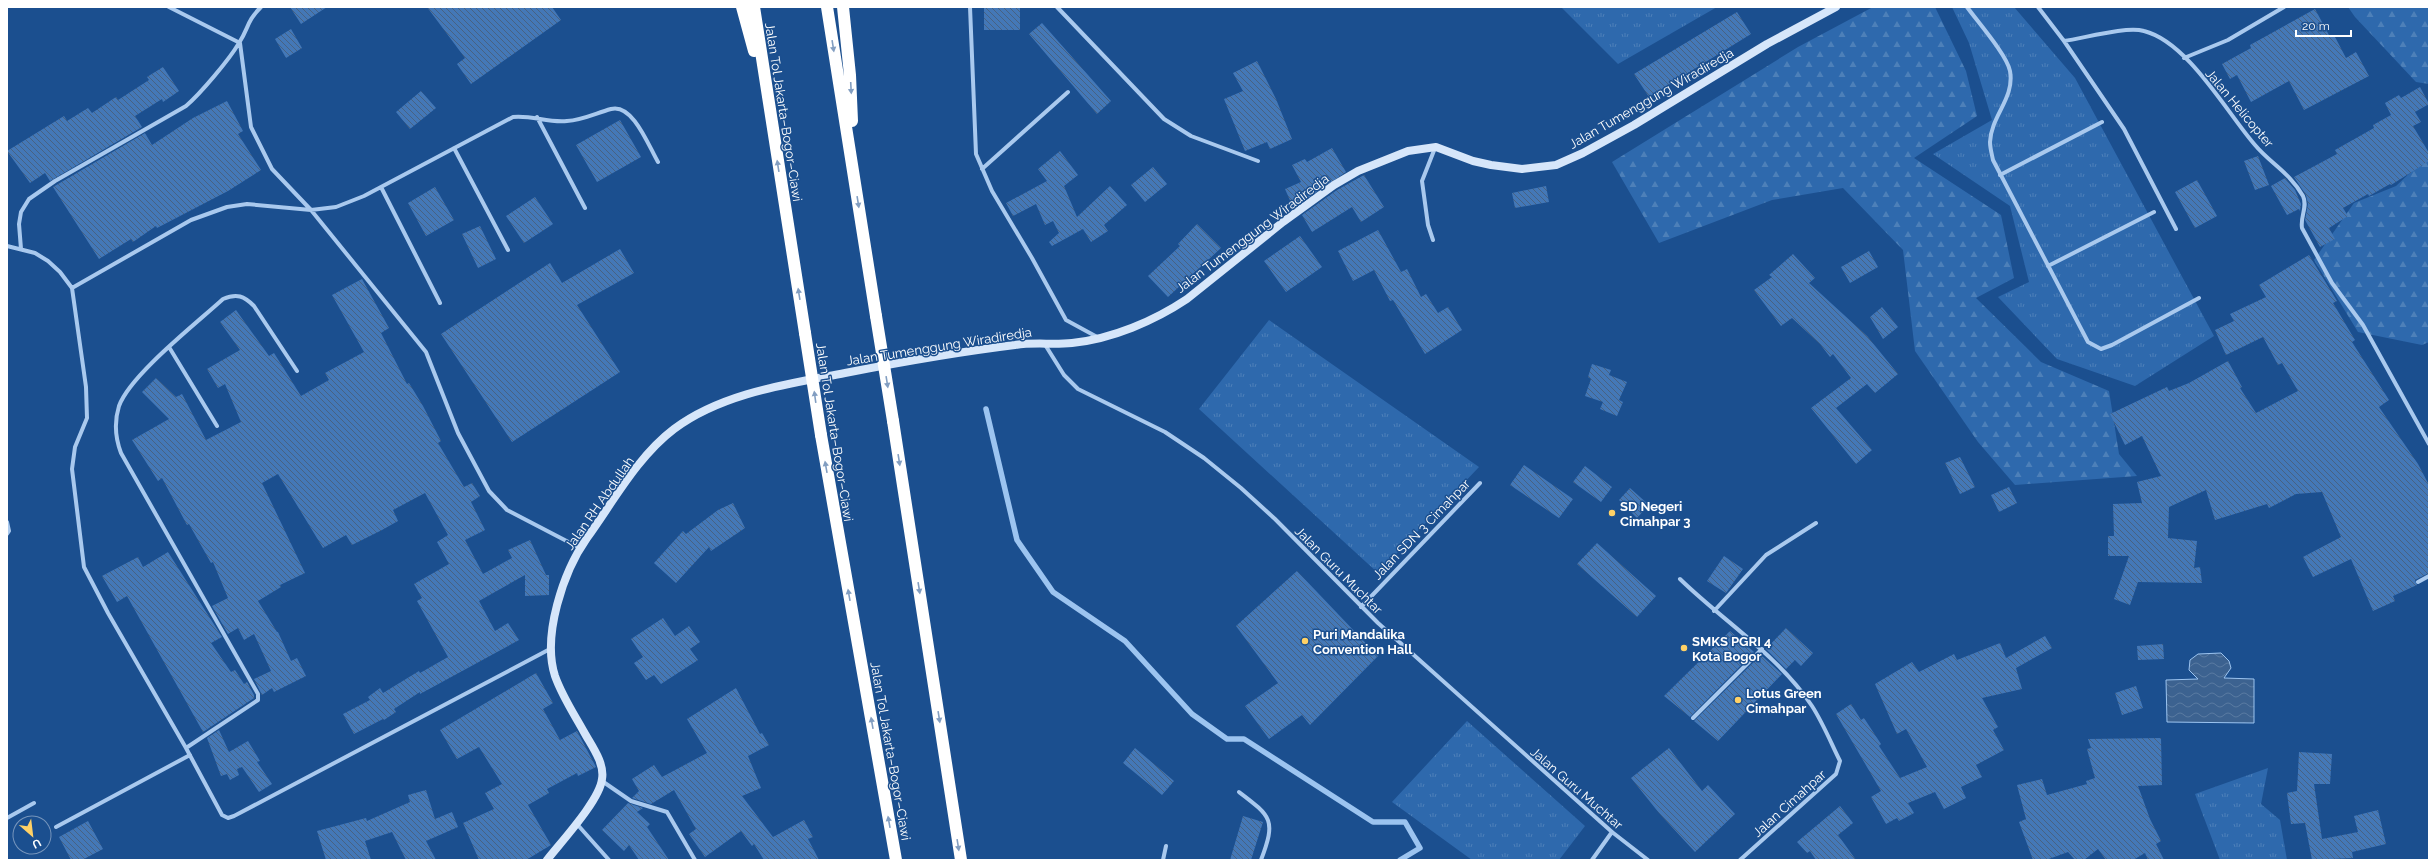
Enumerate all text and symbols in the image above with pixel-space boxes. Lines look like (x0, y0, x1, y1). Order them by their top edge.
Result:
scale bar (2296, 12, 2351, 38)
text: 20 m (2302, 19, 2330, 33)
street label: Jalan Tol Jakarta–Bogor–Ciawi (762, 22, 805, 203)
one-way arrow (831, 39, 837, 52)
street label: Jalan Tumenggung Wiradiredja (1566, 45, 1736, 152)
street label: Jalan Helicopter (2203, 66, 2277, 151)
one-way arrow (847, 82, 854, 94)
one-way arrow (775, 160, 781, 172)
street label: Jalan Tumenggung Wiradiredja (1173, 171, 1332, 296)
one-way arrow (855, 195, 861, 208)
one-way arrow (796, 288, 802, 300)
street label: Jalan Tumenggung Wiradiredja (845, 324, 1033, 369)
street label: Jalan Tol Jakarta–Bogor–Ciawi (813, 342, 856, 523)
one-way arrow (884, 376, 890, 388)
one-way arrow (812, 391, 818, 403)
street label: Jalan RH Abdullah (562, 454, 637, 553)
one-way arrow (896, 454, 902, 466)
one-way arrow (823, 461, 829, 473)
street label: Jalan SDN 3 Cimahpar (1370, 476, 1473, 583)
place label: SD Negeri Cimahpar 3 (1620, 499, 1690, 529)
marker: SD Negeri Cimahpar 3 (1607, 508, 1617, 518)
street label: Jalan Guru Muchtar (1292, 524, 1386, 617)
one-way arrow (916, 582, 922, 594)
one-way arrow (846, 589, 852, 601)
place label: Puri Mandalika Convention Hall (1313, 627, 1413, 657)
place label: SMKS PGRI 4 Kota Bogor (1692, 634, 1771, 664)
marker: Puri Mandalika Convention Hall (1300, 636, 1310, 646)
marker: SMKS PGRI 4 Kota Bogor (1679, 643, 1689, 653)
street label: Jalan Tol Jakarta–Bogor–Ciawi (867, 661, 914, 841)
place label: Lotus Green Cimahpar (1746, 686, 1822, 716)
marker: Lotus Green Cimahpar (1733, 695, 1743, 705)
one-way arrow (936, 711, 942, 723)
one-way arrow (868, 717, 874, 729)
street label: Jalan Guru Muchtar (1528, 744, 1626, 833)
street label: Jalan Cimahpar (1750, 766, 1829, 840)
north arrow (12, 815, 52, 855)
one-way arrow (886, 816, 892, 828)
text: U (30, 836, 43, 851)
one-way arrow (955, 839, 961, 851)

